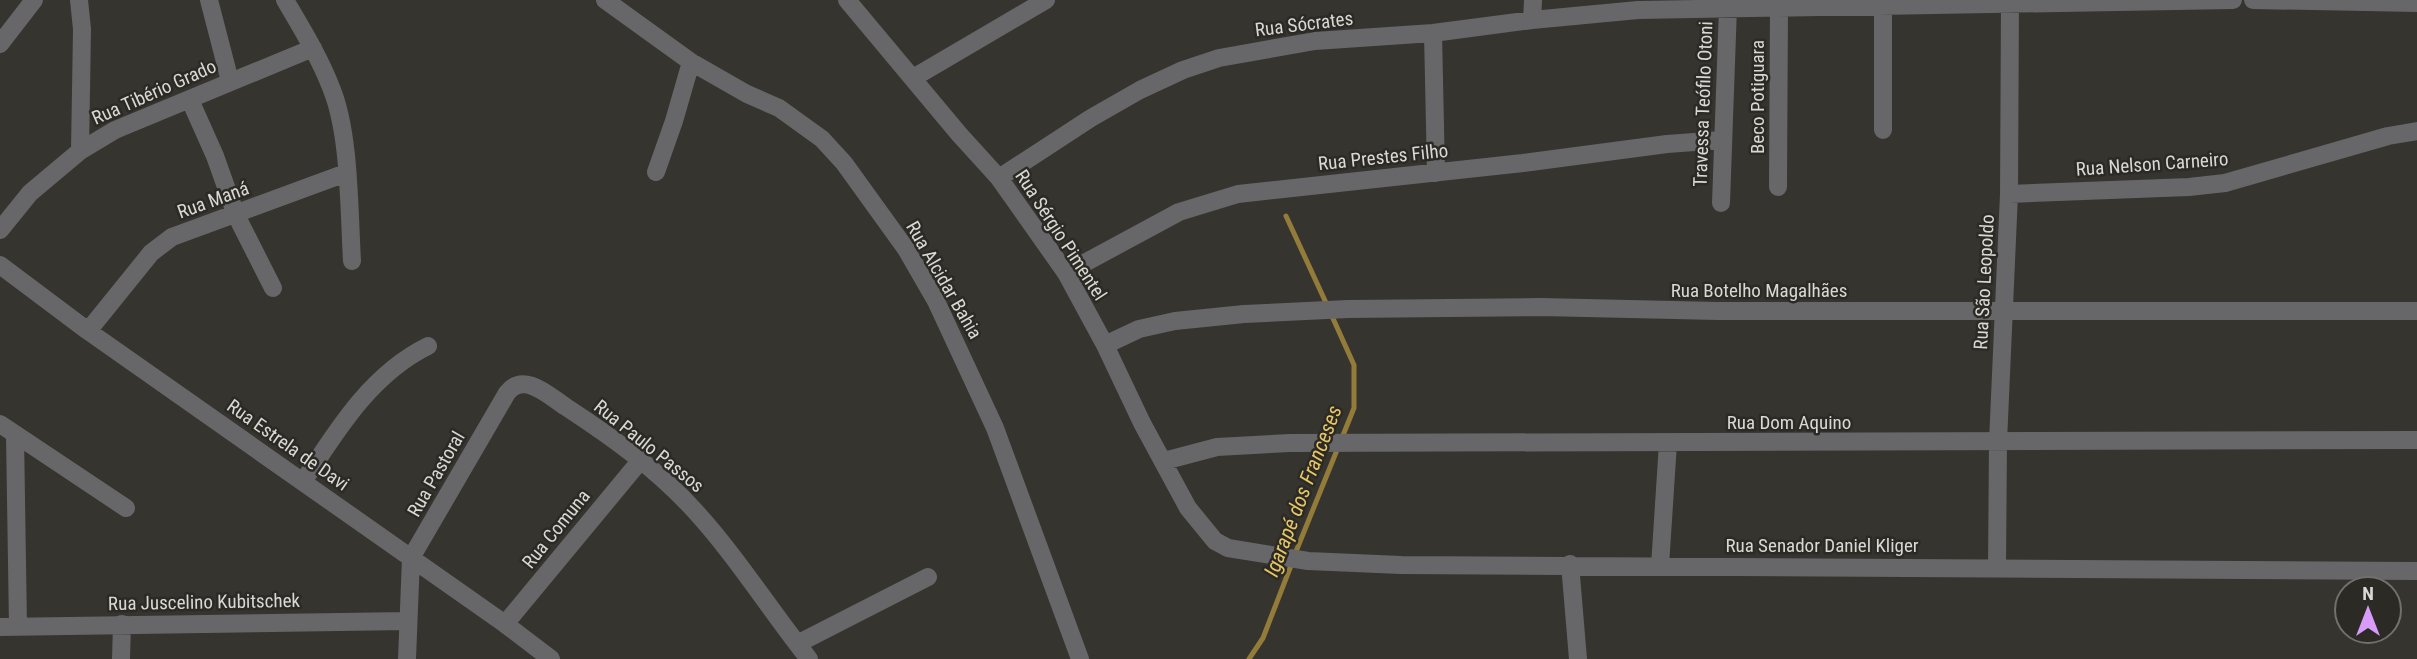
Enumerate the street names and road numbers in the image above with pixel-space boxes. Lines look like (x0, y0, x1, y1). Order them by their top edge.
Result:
street label: Rua Sócrates (1254, 7, 1354, 41)
street label: Travessa Teófilo Otoni (1689, 21, 1717, 187)
street label: Beco Potiguara (1746, 40, 1769, 154)
street label: Rua Tibério Grado (88, 54, 220, 130)
street label: Rua Prestes Filho (1317, 139, 1449, 175)
street label: Rua Nelson Carneiro (2075, 147, 2229, 181)
street label: Rua Sérgio Pimentel (1010, 165, 1112, 305)
street label: Rua Maná (174, 176, 252, 224)
street label: Rua São Leopoldo (1969, 214, 1999, 350)
street label: Rua Alcidar Bahia (901, 217, 987, 343)
street label: Rua Botelho Magalhães (1671, 279, 1847, 302)
street label: Rua Estrela de Davi (223, 394, 353, 496)
street label: Rua Paulo Passos (589, 395, 709, 497)
street label: Rua Dom Aquino (1727, 411, 1851, 434)
street label: Rua Pastoral (402, 427, 470, 521)
street label: Rua Comuna (517, 485, 595, 573)
street label: Rua Senador Daniel Kliger (1725, 534, 1919, 557)
street label: Rua Juscelino Kubitschek (108, 589, 301, 615)

